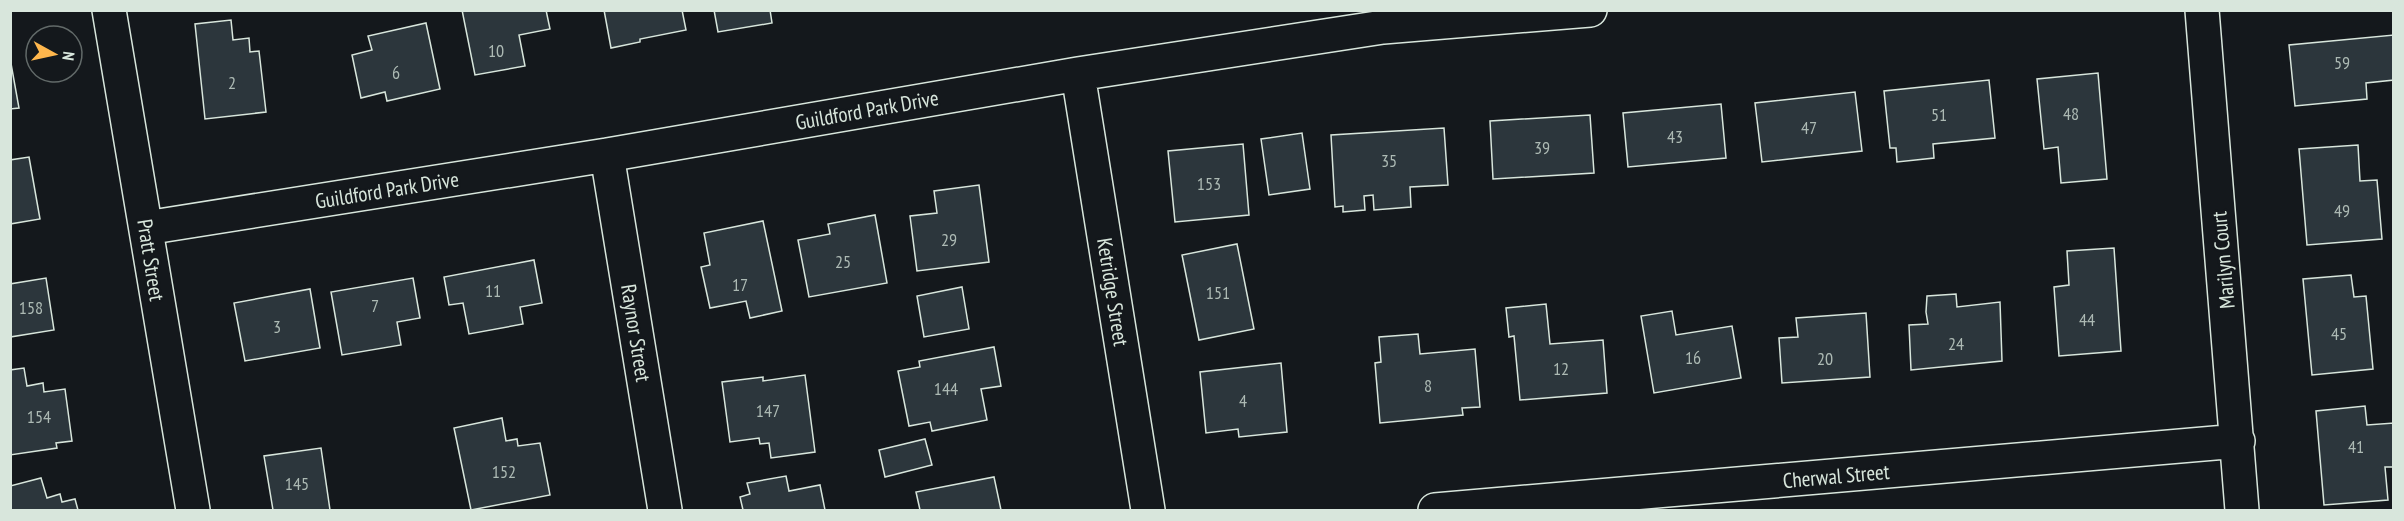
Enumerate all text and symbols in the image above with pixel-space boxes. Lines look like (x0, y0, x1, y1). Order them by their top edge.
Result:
north arrow (24, 24, 84, 84)
house number: 10 (488, 39, 504, 62)
text: N (58, 50, 79, 62)
house number: 59 (2334, 51, 2350, 74)
house number: 6 (392, 61, 400, 84)
house number: 2 (228, 71, 236, 94)
street label: Guildford Park Drive (793, 84, 941, 136)
house number: 48 (2063, 102, 2079, 125)
house number: 51 (1931, 103, 1947, 126)
house number: 47 (1801, 116, 1817, 139)
house number: 43 (1667, 125, 1683, 148)
house number: 39 (1534, 136, 1550, 159)
house number: 35 (1381, 149, 1397, 172)
street label: Guildford Park Drive (313, 165, 461, 215)
house number: 153 (1197, 172, 1221, 195)
house number: 49 (2334, 199, 2350, 222)
street label: Marilyn Court (2205, 210, 2241, 310)
street label: Pratt Street (131, 217, 171, 303)
house number: 29 (941, 228, 957, 251)
street label: Ketridge Street (1091, 236, 1135, 348)
house number: 25 (835, 250, 851, 273)
house number: 17 (732, 273, 748, 296)
house number: 11 (485, 279, 501, 302)
house number: 151 (1206, 281, 1230, 304)
street label: Raynor Street (615, 282, 657, 384)
house number: 7 (371, 294, 379, 317)
house number: 158 (19, 296, 43, 319)
house number: 44 (2079, 308, 2095, 331)
house number: 3 (273, 315, 281, 338)
house number: 45 (2331, 322, 2347, 345)
house number: 24 (1948, 332, 1964, 355)
house number: 16 (1685, 346, 1701, 369)
house number: 20 (1817, 347, 1833, 370)
house number: 12 (1553, 357, 1569, 380)
house number: 8 (1424, 374, 1432, 397)
house number: 144 (934, 377, 958, 400)
house number: 4 (1239, 389, 1247, 412)
house number: 147 (756, 399, 780, 422)
house number: 154 (27, 405, 51, 428)
house number: 41 (2348, 435, 2364, 458)
street label: Cherwal Street (1782, 458, 1891, 494)
house number: 152 (492, 460, 516, 483)
house number: 145 (285, 472, 309, 495)

